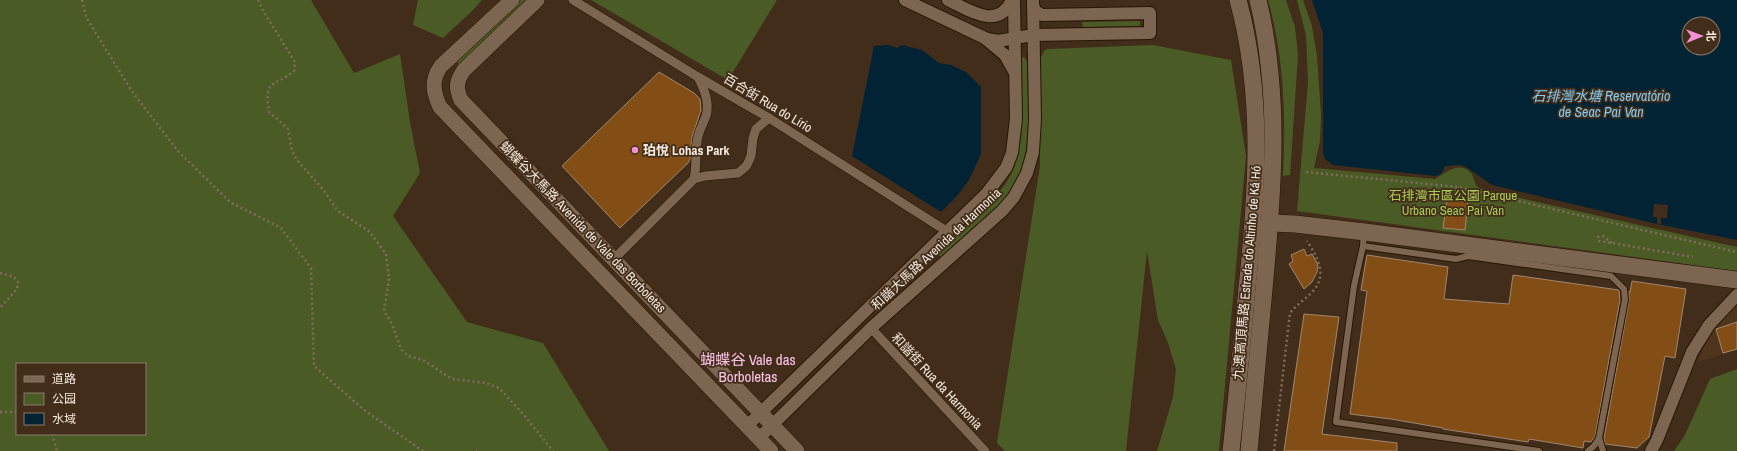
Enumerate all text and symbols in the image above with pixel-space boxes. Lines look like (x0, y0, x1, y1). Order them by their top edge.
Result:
north arrow (1681, 16, 1721, 56)
text: 北 (1704, 30, 1718, 41)
street label: 百合街 Rua do Lírio (720, 70, 816, 136)
water label: 石排灣水塘 Reservatório de Seac Pai Van (1532, 87, 1670, 121)
street label: 蝴蝶谷大馬路 Avenida de Vale das Borboletas (496, 138, 670, 316)
place label: 珀悅 Lohas Park (643, 142, 730, 159)
marker: 珀悅 Lohas Park (630, 145, 640, 155)
street label: 九澳高頂馬路 Estrada do Altinho de Ká Hó (1229, 165, 1265, 381)
street label: 和諧大馬路 Avenida da Harmonia (867, 184, 1005, 314)
park label: 石排灣市區公園 Parque Urbano Seac Pai Van (1389, 187, 1517, 219)
street label: 和諧街 Rua da Harmonia (888, 329, 986, 433)
district label: 蝴蝶谷 Vale das Borboletas (700, 349, 796, 387)
legend (16, 363, 146, 435)
text: 道路 (52, 371, 76, 387)
text: 公园 (52, 391, 76, 407)
text: 水域 (52, 411, 76, 427)

